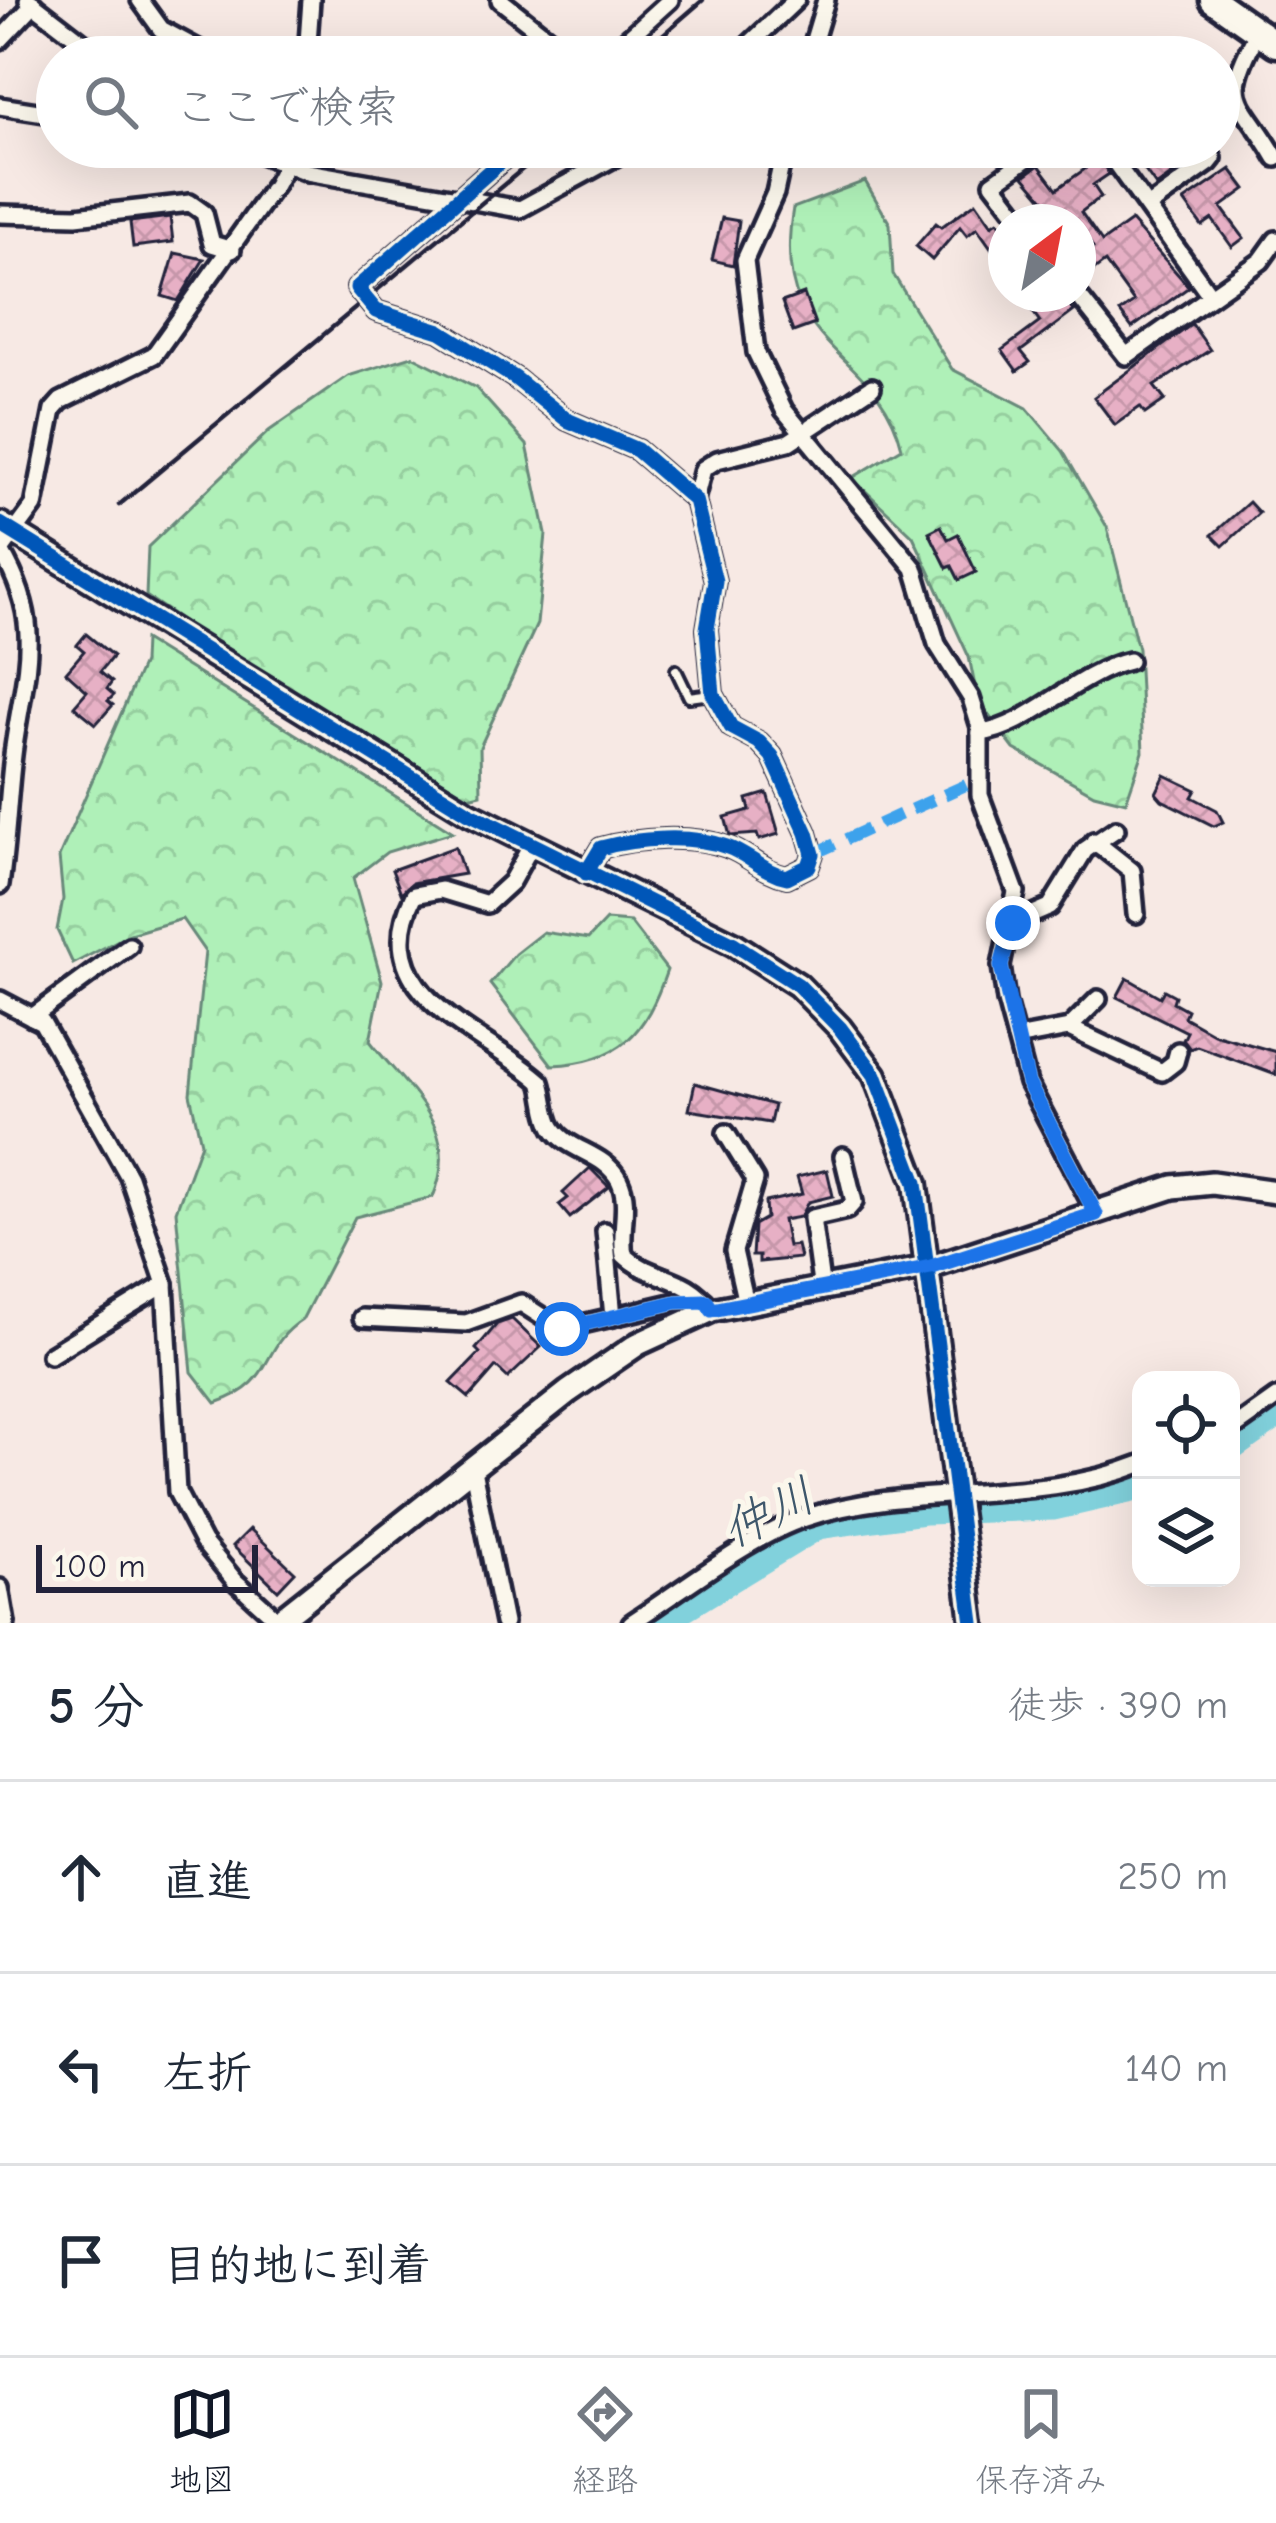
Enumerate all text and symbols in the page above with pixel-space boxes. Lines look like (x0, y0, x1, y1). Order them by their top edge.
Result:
search box (36, 36, 1240, 168)
icon: search (78, 69, 144, 135)
text: ここで検索 (174, 81, 399, 133)
north arrow (988, 204, 1096, 312)
route end (986, 896, 1040, 950)
route start (535, 1302, 589, 1356)
map controls (1132, 1371, 1240, 1587)
button: locate (1132, 1371, 1240, 1479)
water label: 仲川 (713, 1468, 824, 1559)
button: layers (1132, 1479, 1240, 1587)
scale bar (36, 1539, 258, 1592)
text: 100 m (54, 1547, 146, 1585)
text: 5 分 (48, 1677, 144, 1736)
text: 徒歩 · 390 m (1008, 1683, 1228, 1728)
icon: ahead (48, 1844, 114, 1910)
text: 250 m (1117, 1854, 1228, 1899)
text: 直進 (162, 1855, 252, 1907)
icon: left (48, 2036, 114, 2102)
text: 140 m (1125, 2046, 1228, 2091)
text: 左折 (162, 2047, 252, 2099)
icon: arrive (48, 2228, 114, 2294)
text: 目的地に到着 (162, 2239, 432, 2291)
tab: 地図 (169, 2381, 235, 2501)
tab: 経路 (572, 2381, 638, 2501)
tab: 保存済み (975, 2381, 1107, 2501)

